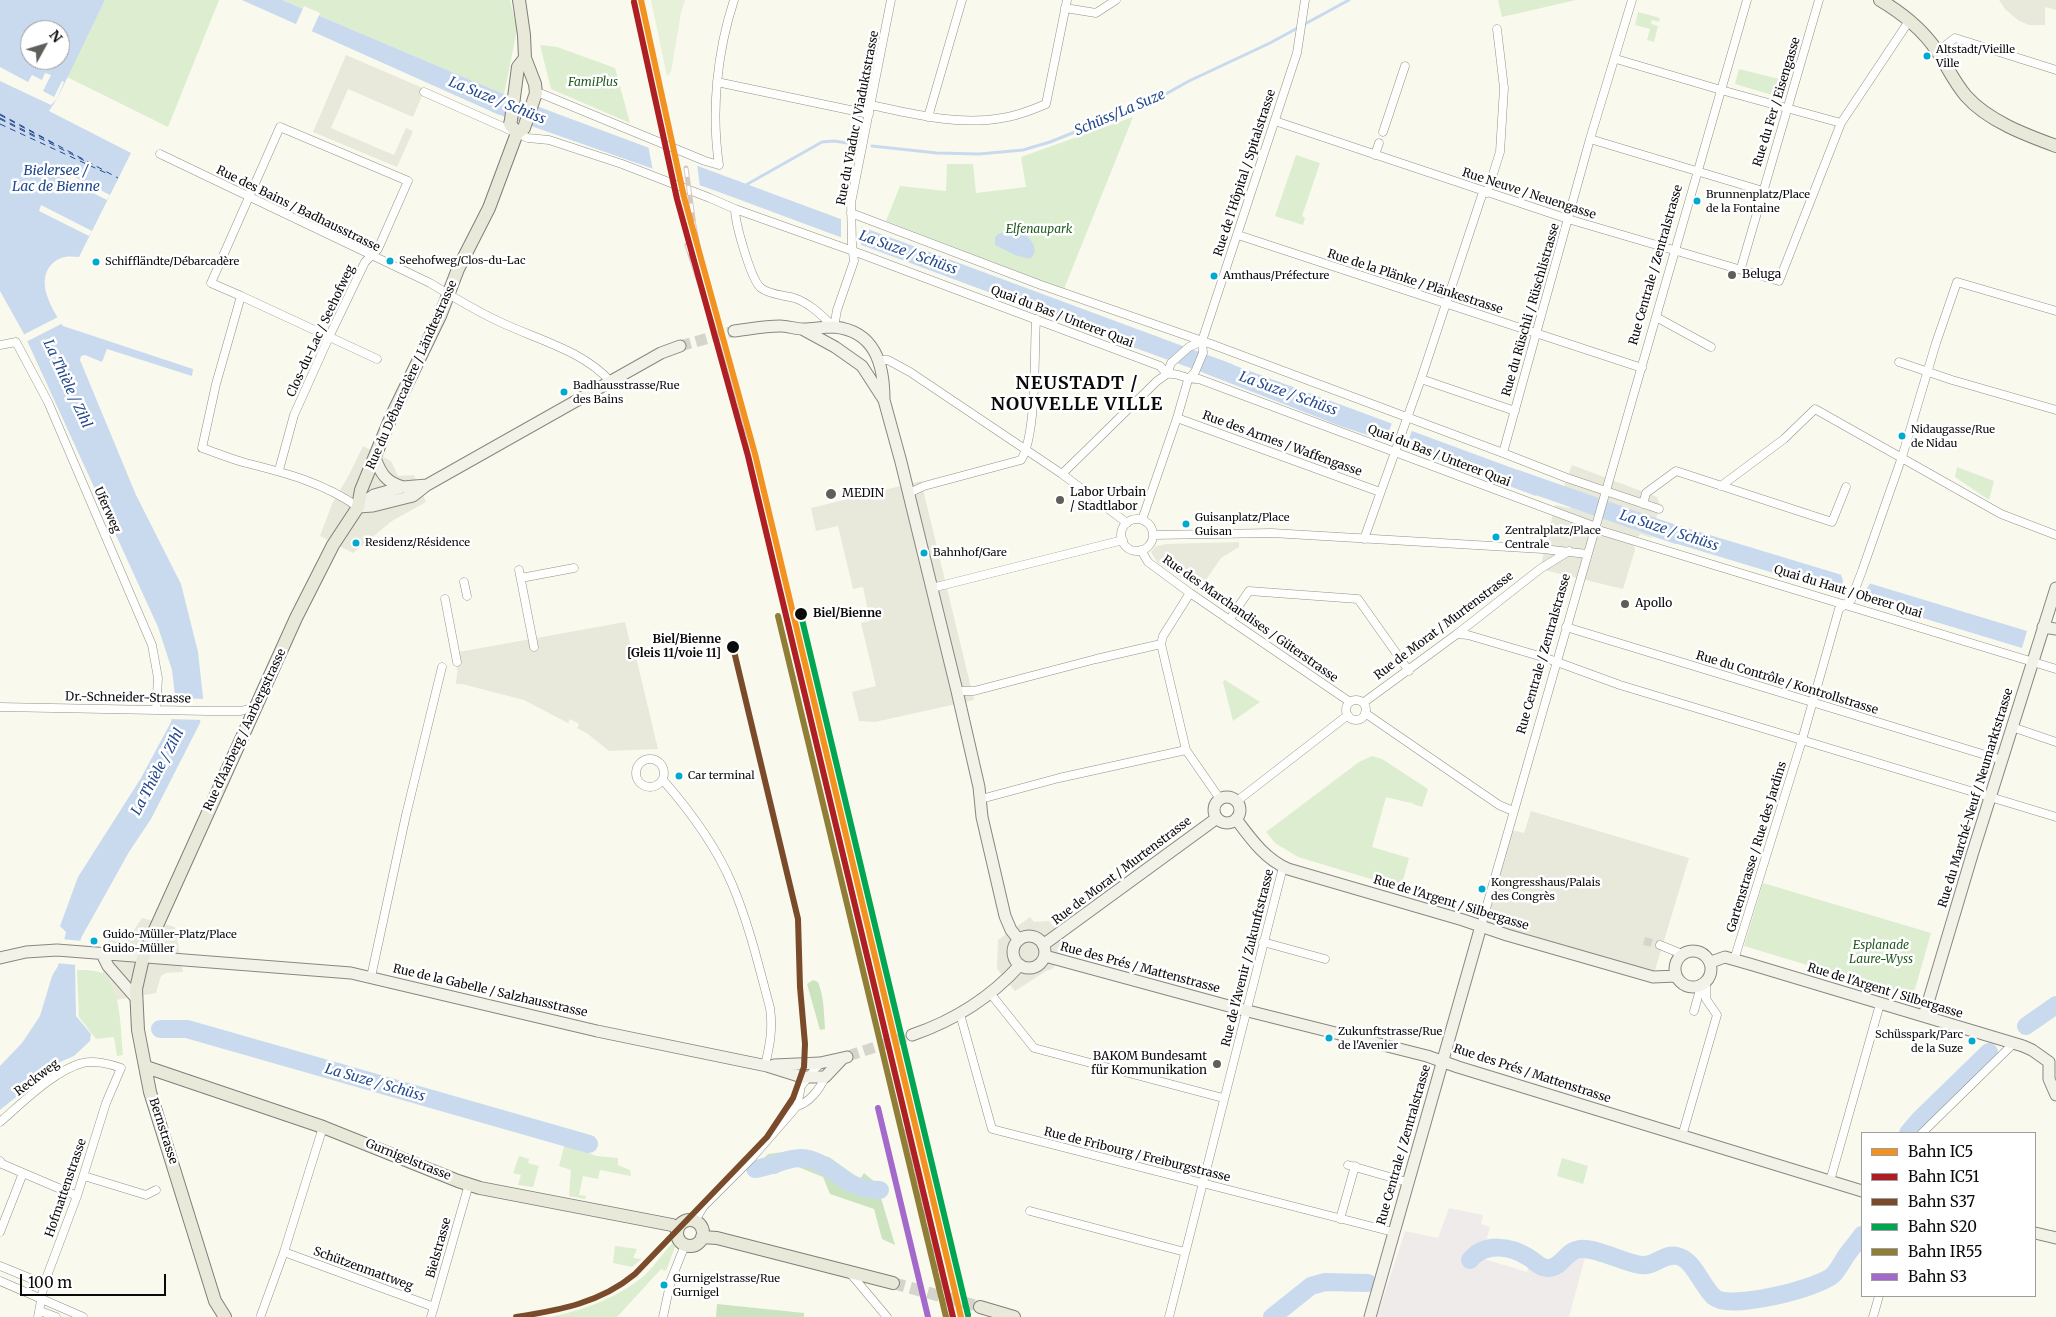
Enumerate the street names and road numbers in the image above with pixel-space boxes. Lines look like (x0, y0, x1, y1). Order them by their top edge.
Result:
street label: Rue du Viaduc / Viaduktstrasse (834, 30, 882, 206)
street label: Rue du Fer / Eisengasse (1750, 36, 1804, 168)
street label: Rue de l'Hôpital / Spitalstrasse (1211, 88, 1279, 258)
street label: Rue des Bains / Badhausstrasse (214, 163, 382, 255)
street label: Rue Neuve / Neuengasse (1460, 166, 1598, 222)
street label: Rue Centrale / Zentralstrasse (1626, 183, 1686, 347)
street label: Rue du Rüschli / Rüschlistrasse (1499, 222, 1563, 398)
street label: Rue de la Plänke / Plänkestrasse (1325, 247, 1505, 317)
street label: Clos-du-Lac / Seehofweg (284, 263, 358, 399)
street label: Rue du Débarcadère / Ländtestrasse (364, 278, 460, 472)
street label: Quai du Bas / Unterer Quai (989, 283, 1135, 351)
street label: Rue des Armes / Waffengasse (1200, 408, 1364, 480)
street label: Quai du Bas / Unterer Quai (1366, 422, 1512, 490)
street label: Uferweg (91, 485, 123, 535)
street label: Rue des Marchandises / Güterstrasse (1159, 553, 1341, 685)
street label: Quai du Haut / Oberer Quai (1772, 563, 1924, 621)
street label: Rue de Morat / Murtenstrasse (1372, 569, 1516, 683)
street label: Rue Centrale / Zentralstrasse (1514, 572, 1574, 736)
street label: Rue d'Aarberg / Aarbergstrasse (201, 647, 289, 813)
street label: Rue du Contrôle / Kontrollstrasse (1694, 648, 1880, 718)
street label: Rue du Marché-Neuf / Neumarktstrasse (1936, 687, 2016, 909)
street label: Dr.-Schneider-Strasse (65, 690, 191, 706)
street label: Gartenstrasse / Rue des Jardins (1724, 760, 1790, 934)
street label: Rue de Morat / Murtenstrasse (1050, 814, 1194, 928)
street label: Rue de l'Avenir / Zukunftstrasse (1219, 868, 1277, 1048)
street label: Rue de l'Argent / Silbergasse (1372, 873, 1530, 933)
street label: Rue des Prés / Mattenstrasse (1059, 940, 1221, 996)
street label: Rue de l'Argent / Silbergasse (1806, 961, 1964, 1021)
street label: Rue de la Gabelle / Salzhausstrasse (391, 962, 589, 1020)
street label: Rue des Prés / Mattenstrasse (1451, 1042, 1613, 1106)
street label: Reckweg (12, 1057, 62, 1099)
street label: Rue Centrale / Zentralstrasse (1374, 1063, 1434, 1227)
street label: Bernstrasse (146, 1096, 180, 1166)
street label: Rue de Fribourg / Freiburgstrasse (1042, 1125, 1232, 1185)
street label: Gurnigelstrasse (363, 1136, 453, 1184)
street label: Hofmattenstrasse (42, 1137, 90, 1239)
street label: Bielstrasse (423, 1216, 455, 1280)
street label: Schützenmattweg (311, 1244, 415, 1294)

